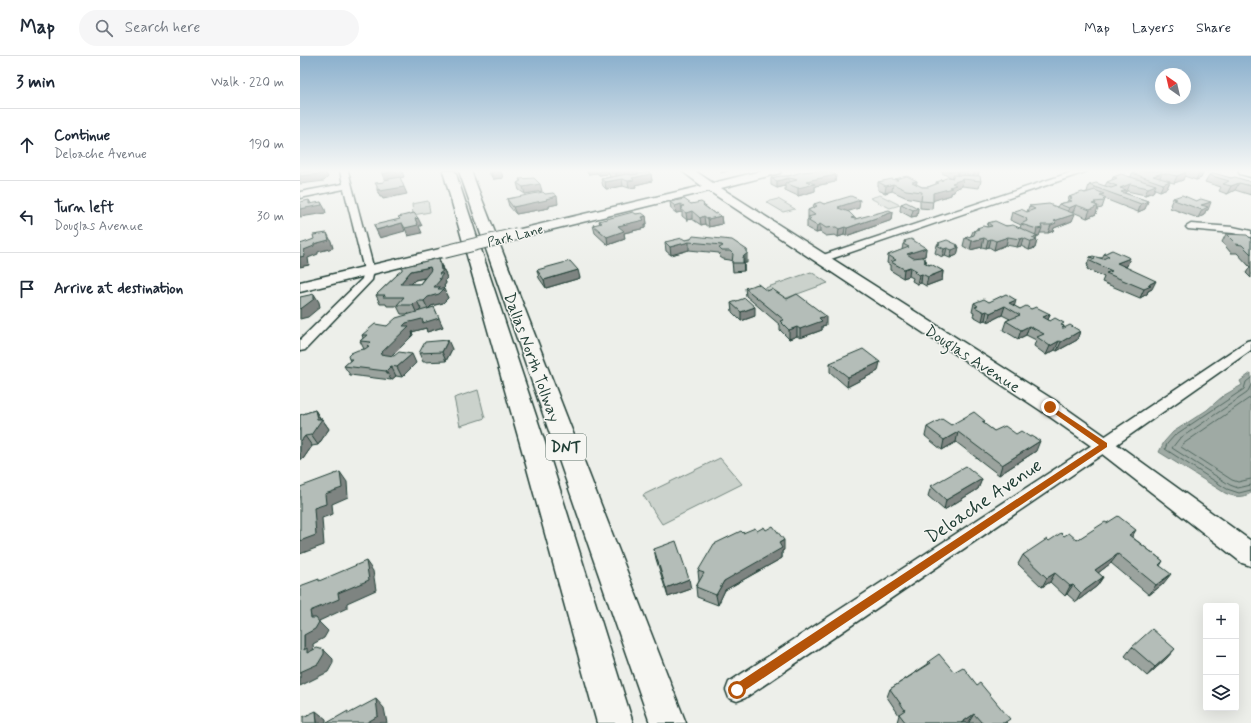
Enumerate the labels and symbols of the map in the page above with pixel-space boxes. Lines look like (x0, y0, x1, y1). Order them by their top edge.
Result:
north arrow (1155, 68, 1191, 104)
street label: Park Lane (486, 221, 545, 252)
street label: Dallas North Tollway (498, 290, 565, 425)
street label: Douglas Avenue (920, 321, 1024, 399)
route end (1041, 398, 1059, 416)
road number: DNT (546, 434, 586, 460)
street label: Deloache Avenue (921, 453, 1047, 550)
route start (728, 681, 746, 699)

